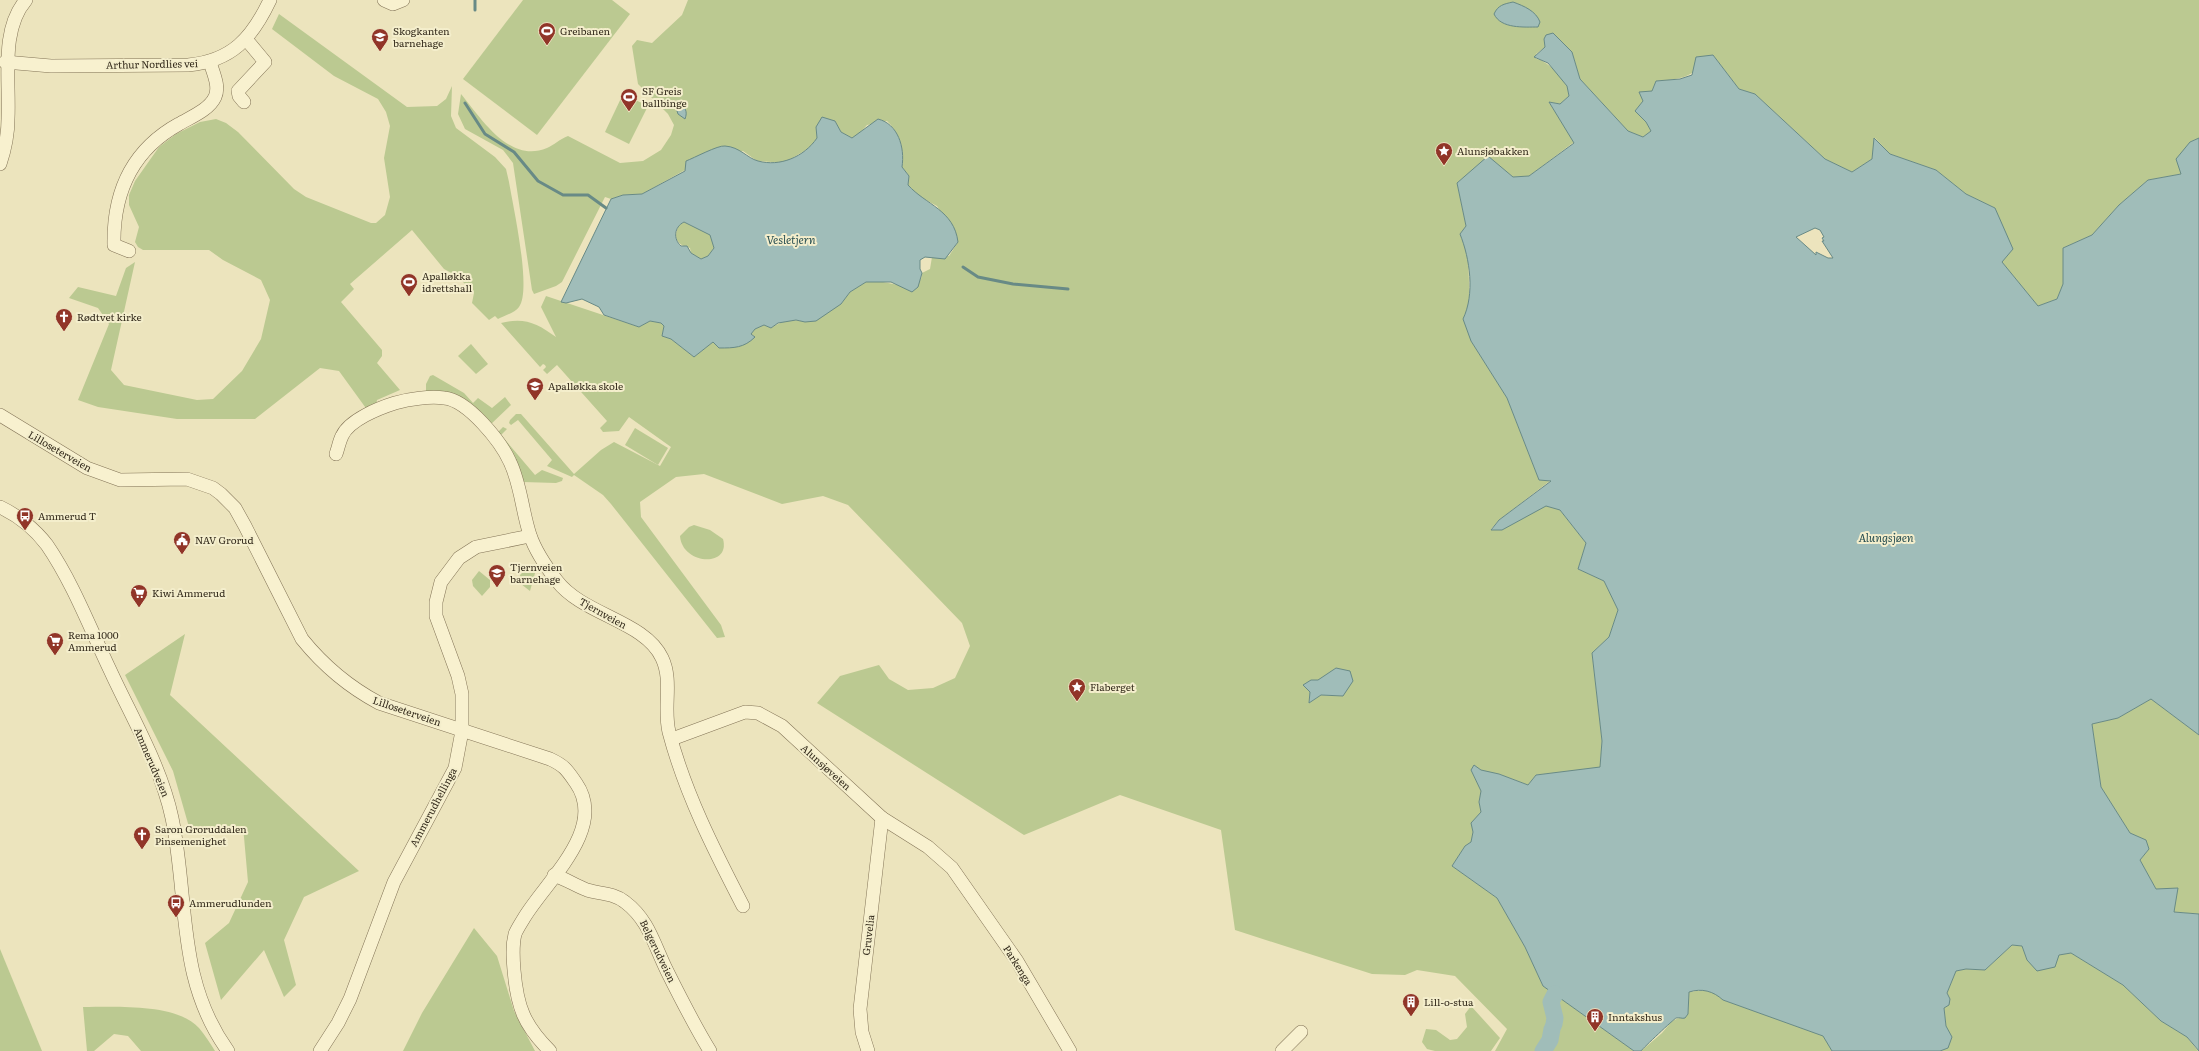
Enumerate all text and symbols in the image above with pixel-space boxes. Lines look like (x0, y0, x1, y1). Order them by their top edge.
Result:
sports icon: Greibanen (537, 21, 557, 46)
place label: Skogkanten barnehage (393, 23, 450, 50)
place label: Greibanen (560, 23, 610, 38)
school or university icon: Skogkanten barnehage (370, 27, 390, 52)
street label: Arthur Nordlies vei (106, 55, 199, 72)
place label: SF Greis ballbinge (642, 83, 687, 110)
sports icon: SF Greis ballbinge (619, 87, 639, 112)
place icon: Alunsjøbakken (1434, 141, 1454, 166)
place label: Alunsjøbakken (1457, 143, 1529, 158)
water label: Vesletjern (766, 231, 816, 247)
place label: Apalløkka idrettshall (422, 268, 473, 295)
sports icon: Apalløkka idrettshall (399, 272, 419, 297)
church icon: Rødtvet kirke (54, 307, 74, 332)
place label: Rødtvet kirke (77, 309, 142, 324)
school or university icon: Apalløkka skole (525, 376, 545, 401)
place label: Apalløkka skole (548, 378, 623, 393)
street label: Lilloseterveien (26, 426, 95, 475)
bus stop icon: Ammerud T (15, 506, 35, 531)
place label: Ammerud T (38, 508, 96, 523)
water label: Alungsjøen (1858, 529, 1914, 545)
public building icon: NAV Grorud (172, 530, 192, 555)
place label: NAV Grorud (195, 532, 254, 547)
place label: Tjernveien barnehage (510, 559, 563, 586)
school or university icon: Tjernveien barnehage (487, 563, 507, 588)
supermarket icon: Kiwi Ammerud (129, 583, 149, 608)
place label: Kiwi Ammerud (152, 585, 225, 600)
street label: Tjernveien (577, 593, 630, 632)
place label: Rema 1000 Ammerud (68, 627, 119, 654)
supermarket icon: Rema 1000 Ammerud (45, 631, 65, 656)
place icon: Flaberget (1067, 677, 1087, 702)
place label: Flaberget (1090, 679, 1135, 694)
street label: Lilloseterveien (371, 692, 444, 729)
street label: Ammerudveien (131, 725, 174, 799)
street label: Alunsjøveien (798, 740, 855, 793)
street label: Ammerudhellinga (405, 764, 460, 849)
place label: Saron Groruddalen Pinsemenighet (155, 821, 247, 848)
church icon: Saron Groruddalen Pinsemenighet (132, 825, 152, 850)
bus stop icon: Ammerudlunden (166, 893, 186, 918)
place label: Ammerudlunden (189, 895, 272, 910)
street label: Gruvelia (858, 913, 878, 956)
street label: Belgerudveien (637, 917, 680, 985)
street label: Parkenga (1000, 942, 1037, 988)
building icon: Lill-o-stua (1401, 992, 1421, 1017)
place label: Lill-o-stua (1424, 994, 1474, 1009)
building icon: Inntakshus (1585, 1007, 1605, 1032)
place label: Inntakshus (1608, 1009, 1663, 1024)

